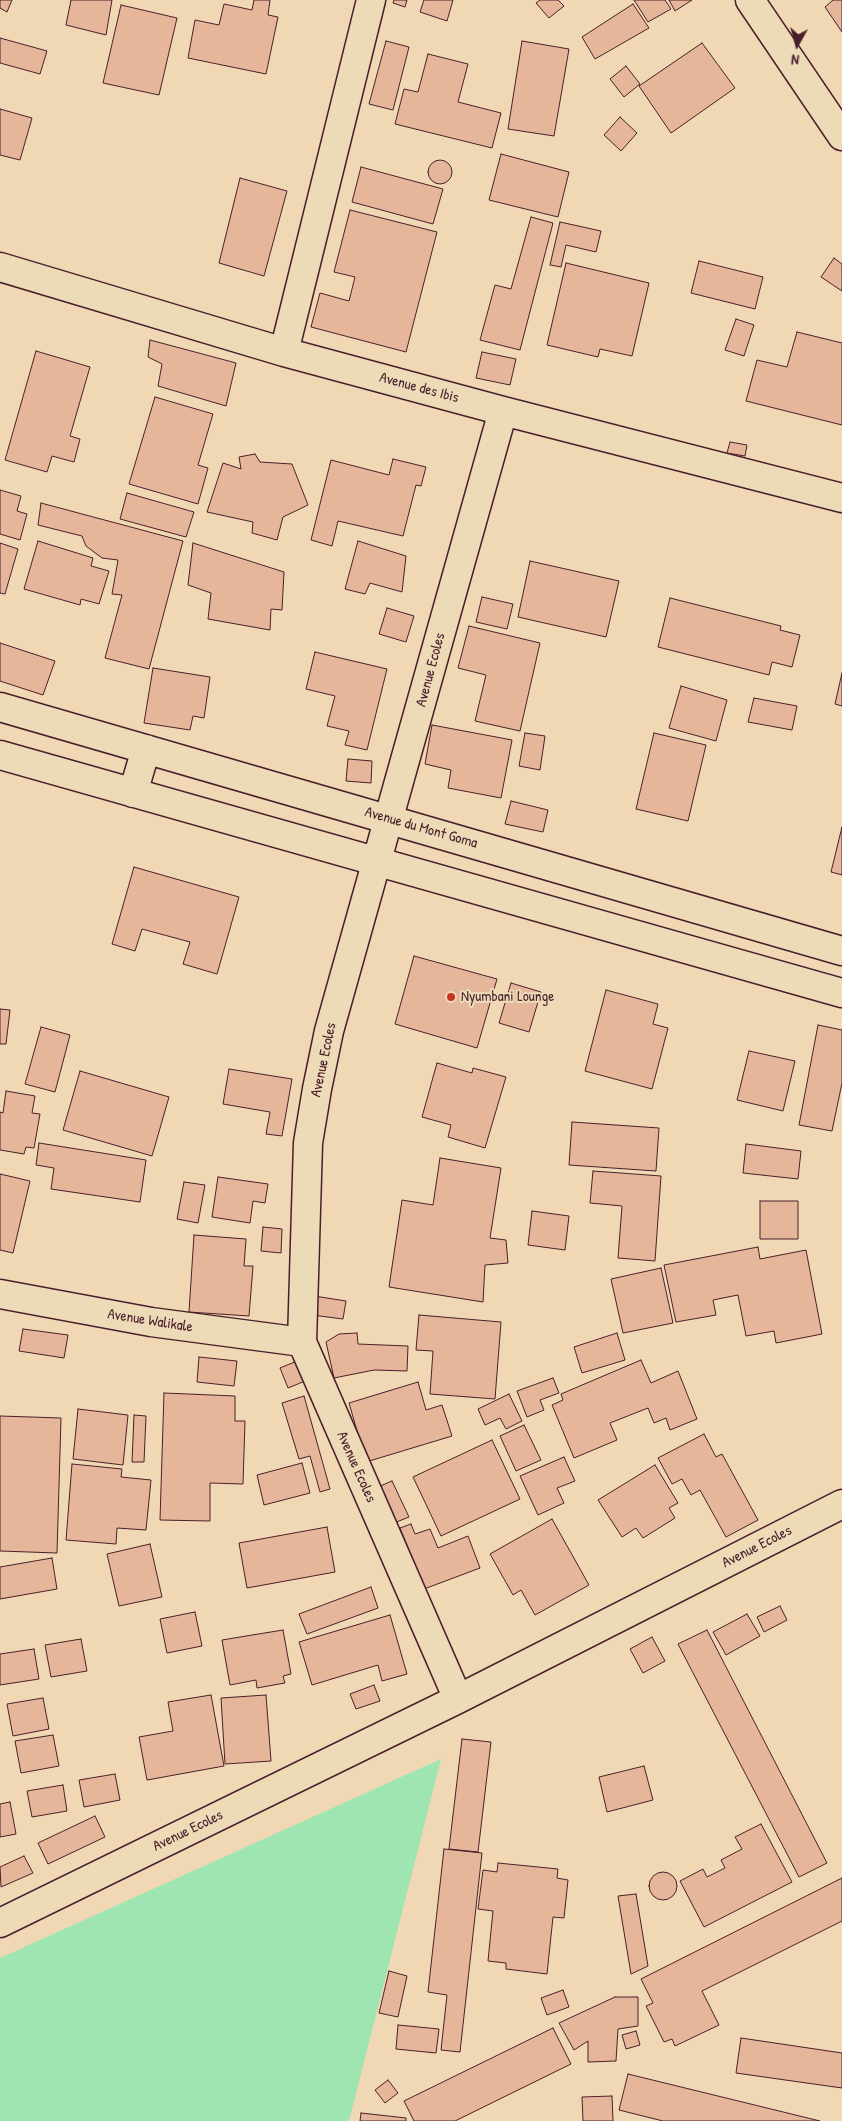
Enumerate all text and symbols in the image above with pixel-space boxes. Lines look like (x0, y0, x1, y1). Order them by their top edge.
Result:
north arrow (772, 20, 822, 70)
text: N (790, 51, 800, 70)
street label: Avenue des Ibis (377, 369, 461, 407)
street label: Avenue Ecoles (413, 631, 449, 709)
street label: Avenue du Mont Goma (363, 803, 479, 853)
place label: Nyumbani Lounge (461, 988, 554, 1006)
marker: Nyumbani Lounge (445, 991, 457, 1003)
street label: Avenue Ecoles (307, 1021, 341, 1099)
street label: Avenue Walikale (106, 1305, 194, 1337)
street label: Avenue Ecoles (332, 1429, 380, 1505)
street label: Avenue Ecoles (719, 1522, 795, 1572)
street label: Avenue Ecoles (150, 1806, 226, 1856)

